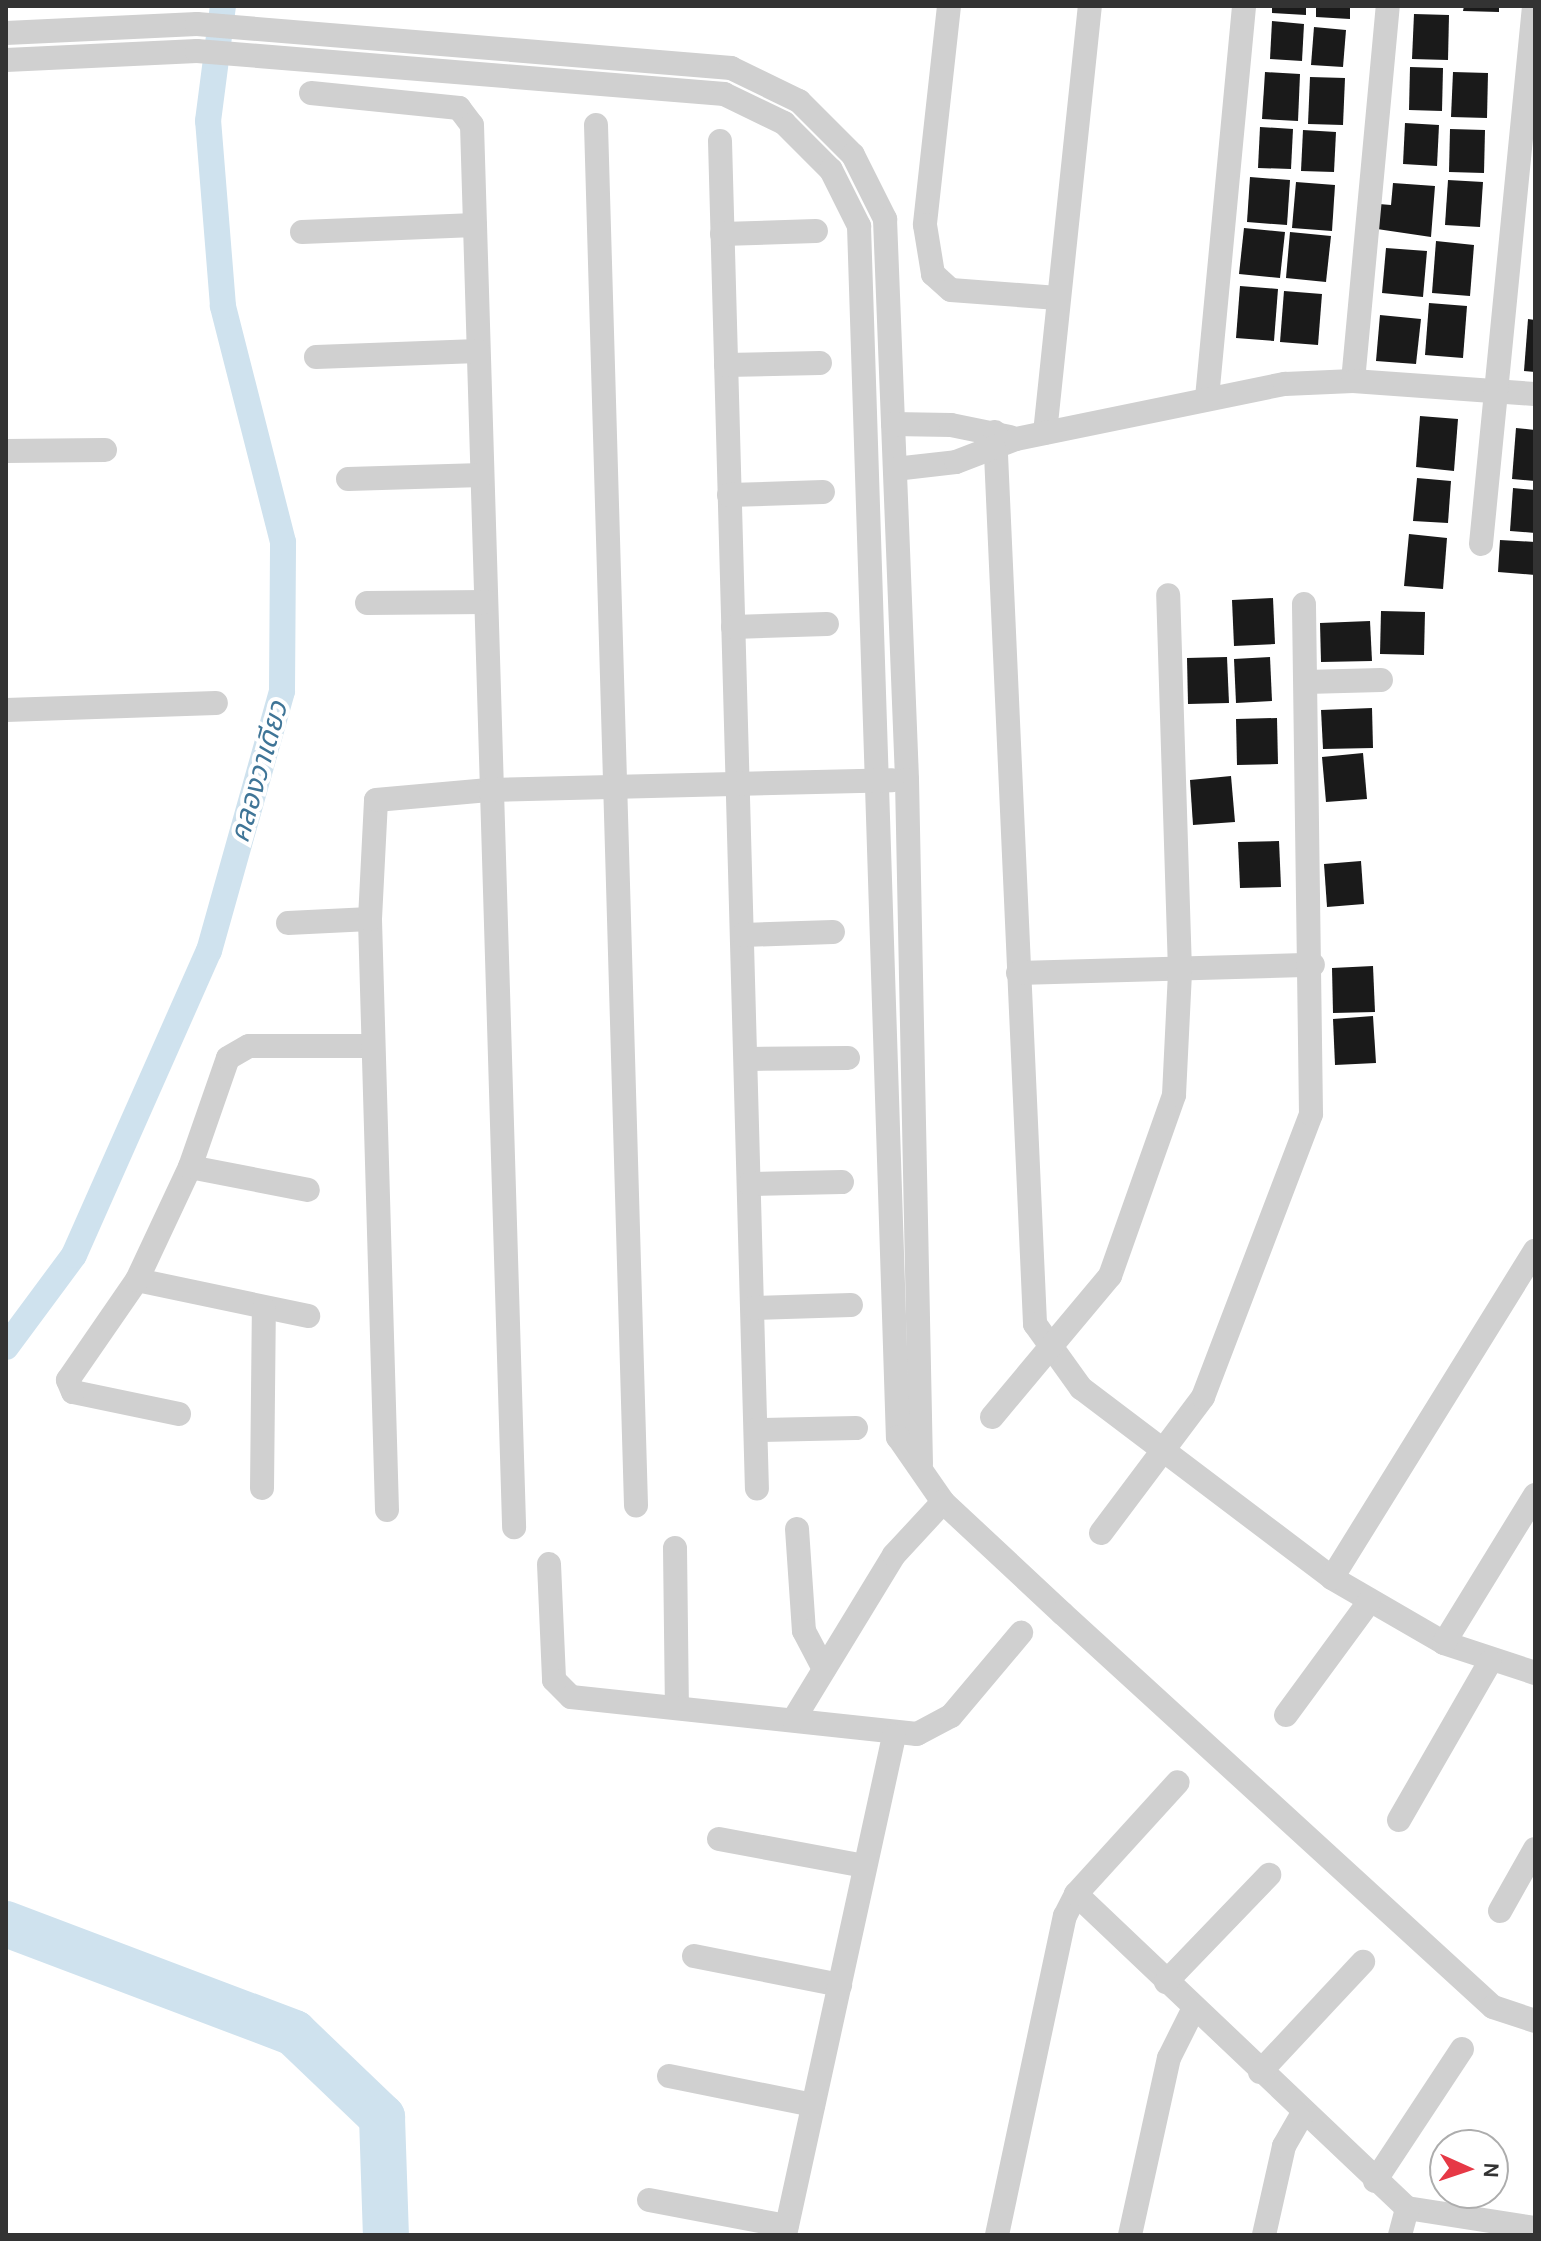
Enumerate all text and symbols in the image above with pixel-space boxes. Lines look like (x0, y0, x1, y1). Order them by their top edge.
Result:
water label: คลองวาเดียว (223, 698, 295, 846)
north arrow (1429, 2129, 1509, 2209)
text: N (1478, 2162, 1504, 2179)

